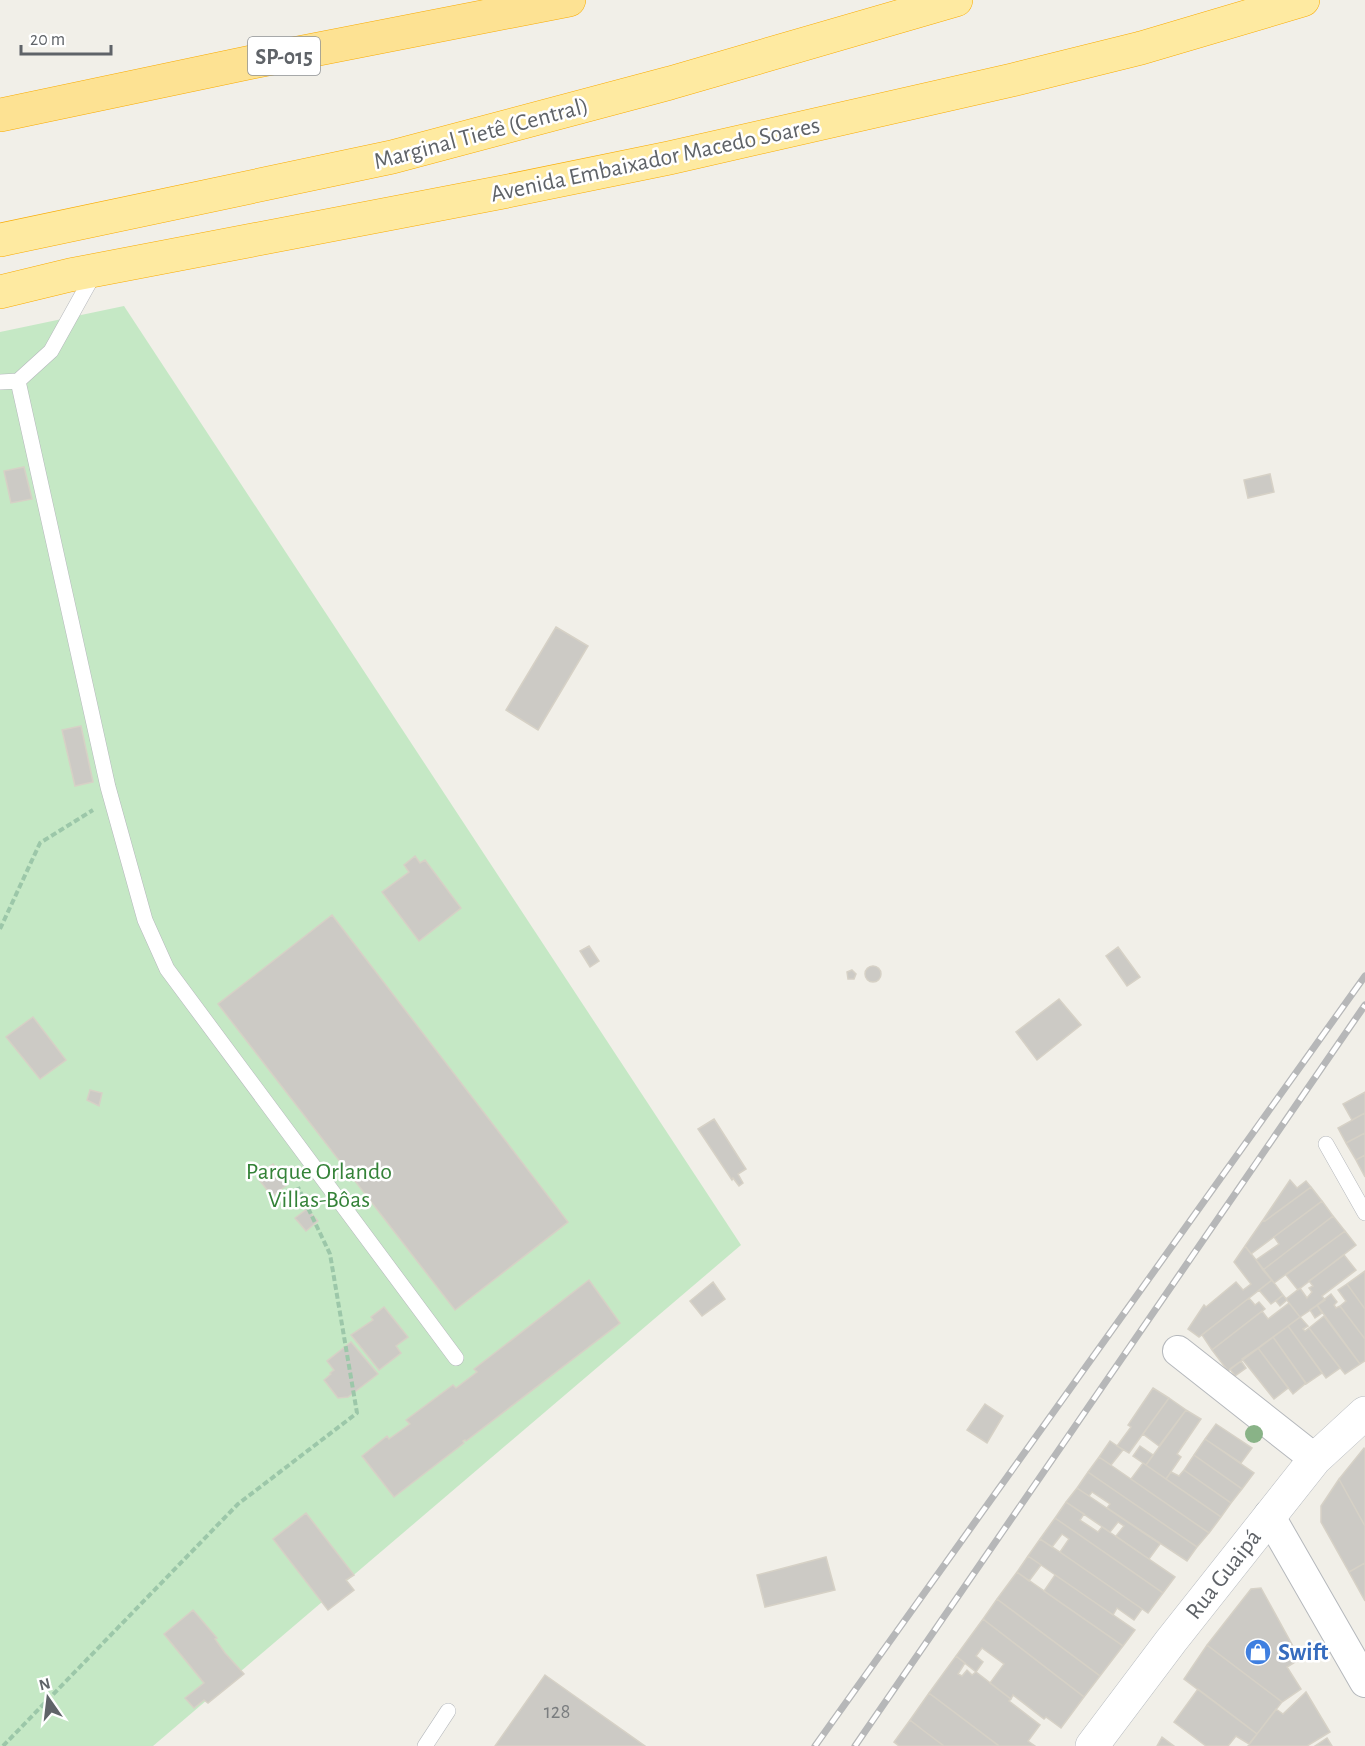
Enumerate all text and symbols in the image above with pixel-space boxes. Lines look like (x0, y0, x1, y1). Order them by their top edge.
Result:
scale bar (21, 18, 111, 56)
text: 20 m (30, 31, 65, 49)
road number: SP-015 (248, 37, 320, 75)
street label: Marginal Tietê (Central) (371, 94, 591, 174)
street label: Avenida Embaixador Macedo Soares (488, 113, 822, 207)
park label: Parque Orlando Villas-Bôas (246, 1160, 392, 1212)
street label: Rua Guaipá (1182, 1525, 1266, 1624)
shop icon: Swift (1243, 1637, 1273, 1667)
place label: Swift (1278, 1641, 1328, 1665)
north arrow (18, 1668, 78, 1728)
text: N (37, 1675, 52, 1694)
house number: 128 (544, 1701, 570, 1722)

